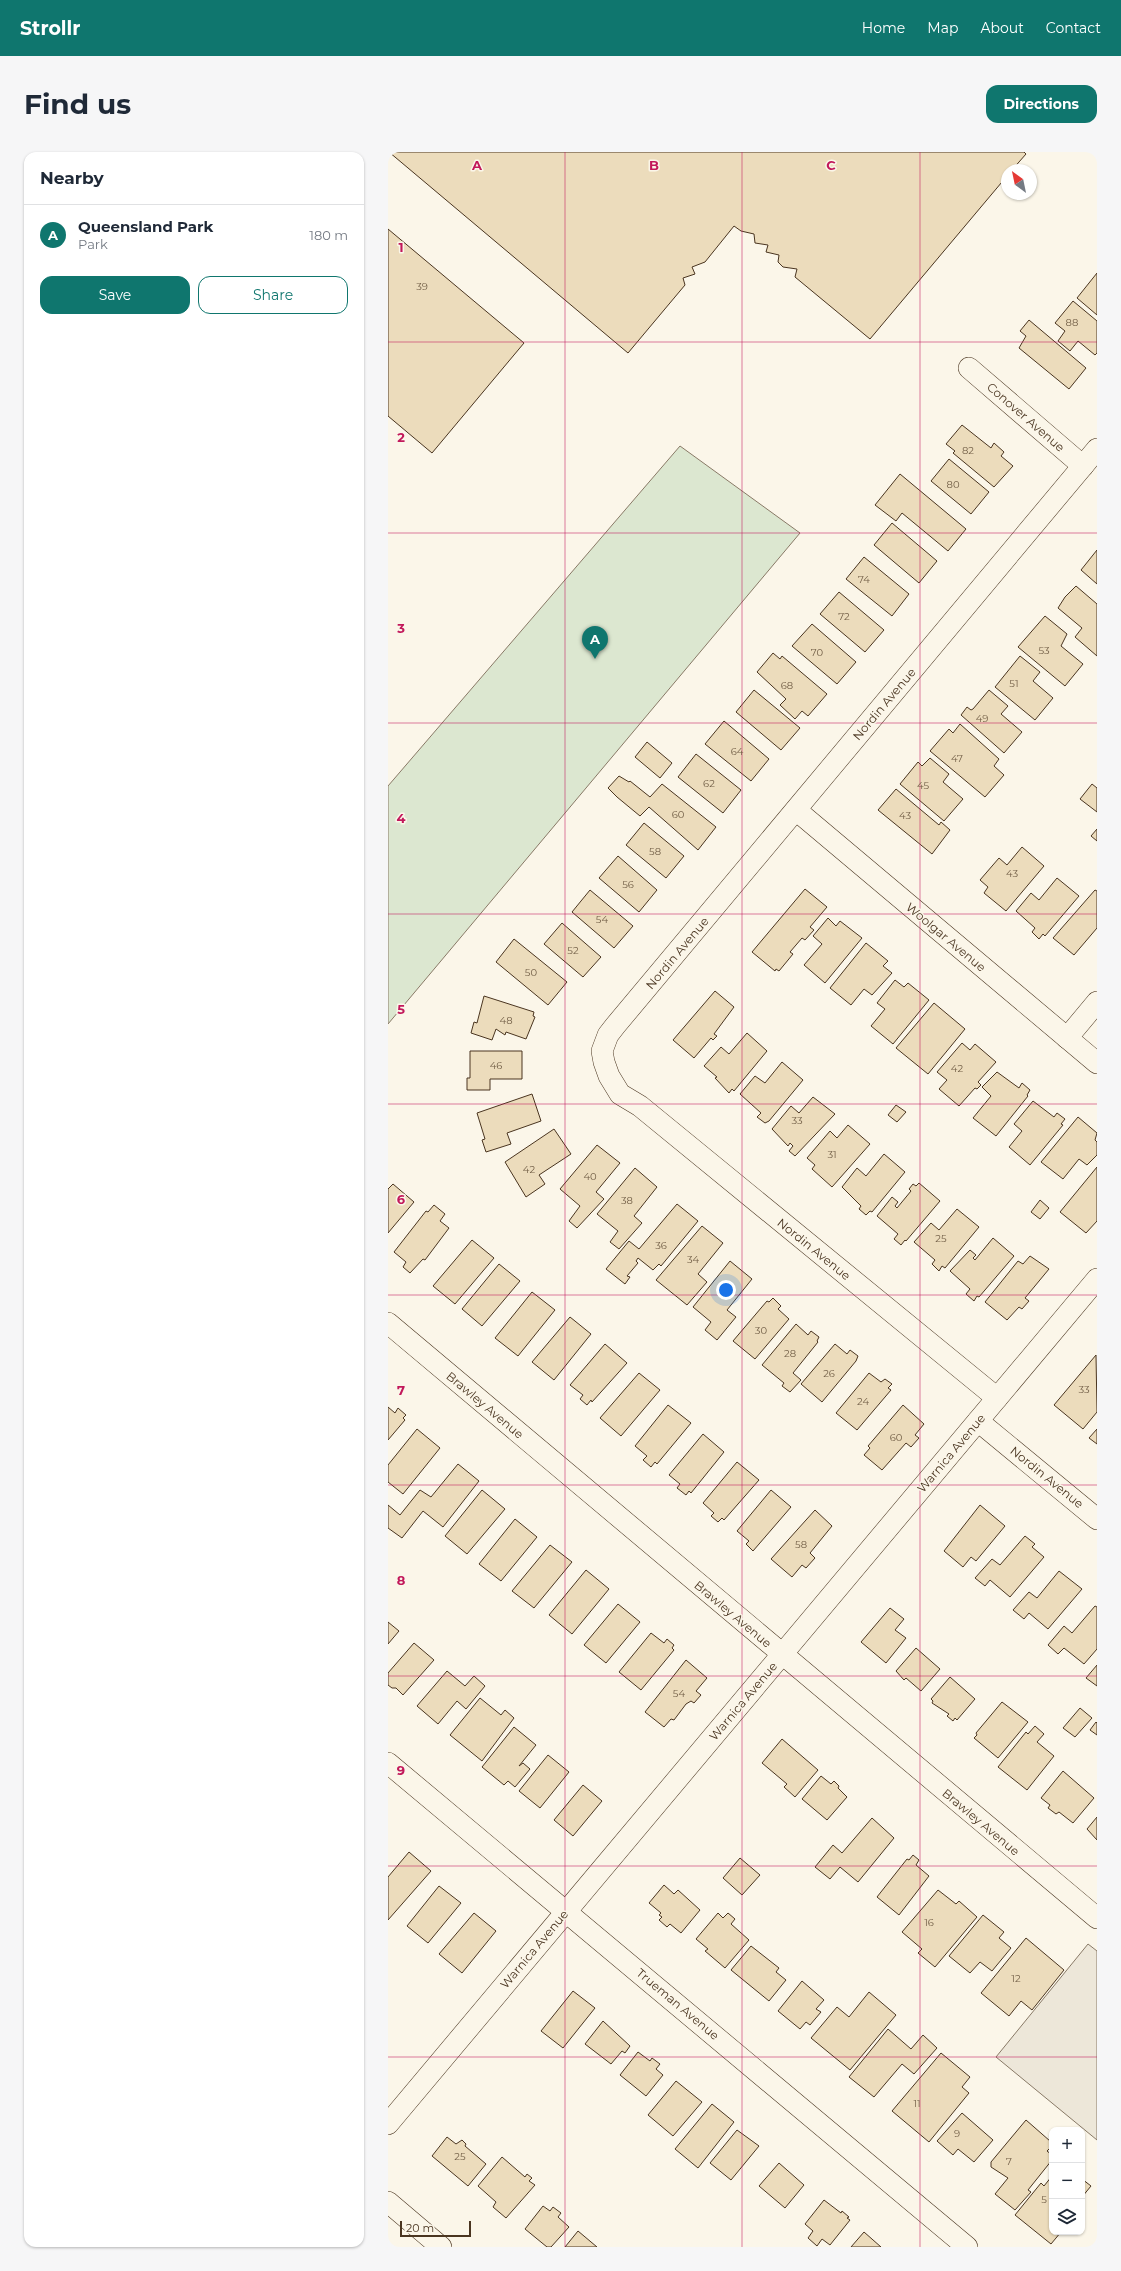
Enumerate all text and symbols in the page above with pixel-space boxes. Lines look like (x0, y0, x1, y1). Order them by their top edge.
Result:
text: Strollr (20, 17, 81, 40)
text: Home (862, 19, 905, 37)
text: Map (927, 19, 958, 37)
text: About (980, 19, 1024, 37)
text: Contact (1046, 19, 1101, 37)
button: Directions (986, 85, 1097, 123)
text: Find us (24, 87, 131, 121)
text: A (471, 157, 483, 173)
text: B (649, 157, 659, 173)
text: C (826, 157, 836, 173)
north arrow (1001, 164, 1037, 200)
text: Nearby (40, 168, 104, 188)
text: Queensland Park (78, 217, 213, 236)
text: A (48, 227, 58, 243)
text: 180 m (309, 227, 348, 243)
text: Park (78, 236, 108, 252)
text: 1 (398, 239, 404, 255)
button: Save (40, 276, 190, 314)
button: Share (198, 276, 348, 314)
house number: 39 (416, 280, 428, 293)
house number: 88 (1066, 316, 1078, 329)
street label: Conover Avenue (984, 379, 1068, 455)
text: 2 (397, 429, 405, 445)
house number: 82 (962, 444, 974, 457)
house number: 80 (947, 478, 960, 491)
house number: 74 (858, 573, 870, 586)
house number: 72 (838, 610, 850, 623)
text: 3 (396, 620, 405, 636)
pin: A (582, 626, 608, 659)
house number: 53 (1038, 644, 1050, 657)
house number: 70 (811, 646, 824, 659)
street label: Nordin Avenue (849, 665, 919, 743)
house number: 51 (1009, 677, 1019, 690)
house number: 68 (781, 679, 793, 692)
house number: 49 (976, 712, 988, 725)
house number: 64 (731, 745, 744, 758)
house number: 47 (951, 752, 963, 765)
house number: 62 (703, 777, 715, 790)
house number: 45 (917, 779, 929, 792)
house number: 60 (672, 808, 685, 821)
house number: 43 (899, 809, 911, 822)
text: 4 (397, 810, 406, 826)
house number: 58 (649, 845, 661, 858)
house number: 43 (1006, 867, 1018, 880)
house number: 56 (622, 878, 634, 891)
street label: Woolgar Avenue (903, 899, 989, 975)
house number: 54 (596, 913, 609, 926)
street label: Nordin Avenue (642, 914, 712, 992)
house number: 52 (567, 944, 579, 957)
house number: 50 (525, 966, 538, 979)
text: 5 (397, 1001, 405, 1017)
house number: 48 (499, 1014, 513, 1027)
house number: 46 (490, 1059, 502, 1072)
house number: 42 (951, 1062, 963, 1075)
house number: 33 (791, 1114, 803, 1127)
house number: 31 (827, 1148, 837, 1161)
house number: 42 (523, 1163, 535, 1176)
house number: 40 (583, 1170, 597, 1183)
text: 6 (397, 1191, 406, 1207)
house number: 38 (621, 1194, 633, 1207)
street label: Nordin Avenue (774, 1215, 854, 1283)
house number: 25 (935, 1232, 947, 1245)
house number: 36 (655, 1239, 667, 1252)
house number: 34 (687, 1253, 700, 1266)
your location (716, 1280, 736, 1300)
house number: 30 (755, 1324, 768, 1337)
house number: 28 (784, 1347, 796, 1360)
house number: 26 (823, 1367, 835, 1380)
street label: Brawley Avenue (443, 1368, 527, 1442)
text: 7 (397, 1382, 405, 1398)
house number: 33 (1078, 1383, 1090, 1396)
house number: 24 (857, 1395, 869, 1408)
street label: Warnica Avenue (914, 1411, 988, 1495)
house number: 60 (890, 1431, 903, 1444)
street label: Nordin Avenue (1007, 1443, 1087, 1511)
house number: 58 (795, 1538, 807, 1551)
text: 8 (397, 1572, 406, 1588)
street label: Brawley Avenue (691, 1577, 775, 1651)
street label: Warnica Avenue (706, 1659, 780, 1743)
house number: 54 (673, 1687, 686, 1700)
text: 9 (397, 1762, 405, 1778)
street label: Brawley Avenue (939, 1785, 1023, 1859)
street label: Warnica Avenue (497, 1907, 571, 1991)
house number: 16 (924, 1916, 934, 1929)
street label: Trueman Avenue (634, 1965, 722, 2043)
house number: 12 (1011, 1972, 1021, 1985)
house number: 11 (913, 2097, 921, 2110)
house number: 9 (954, 2127, 960, 2140)
map controls (1049, 2127, 1085, 2235)
button: + (1049, 2127, 1085, 2163)
house number: 25 (454, 2150, 466, 2163)
house number: 7 (1006, 2155, 1012, 2168)
button: − (1049, 2163, 1085, 2199)
house number: 5 (1041, 2193, 1047, 2206)
button: layers (1049, 2199, 1085, 2235)
scale bar (400, 2219, 471, 2238)
text: 20 m (406, 2221, 434, 2235)

